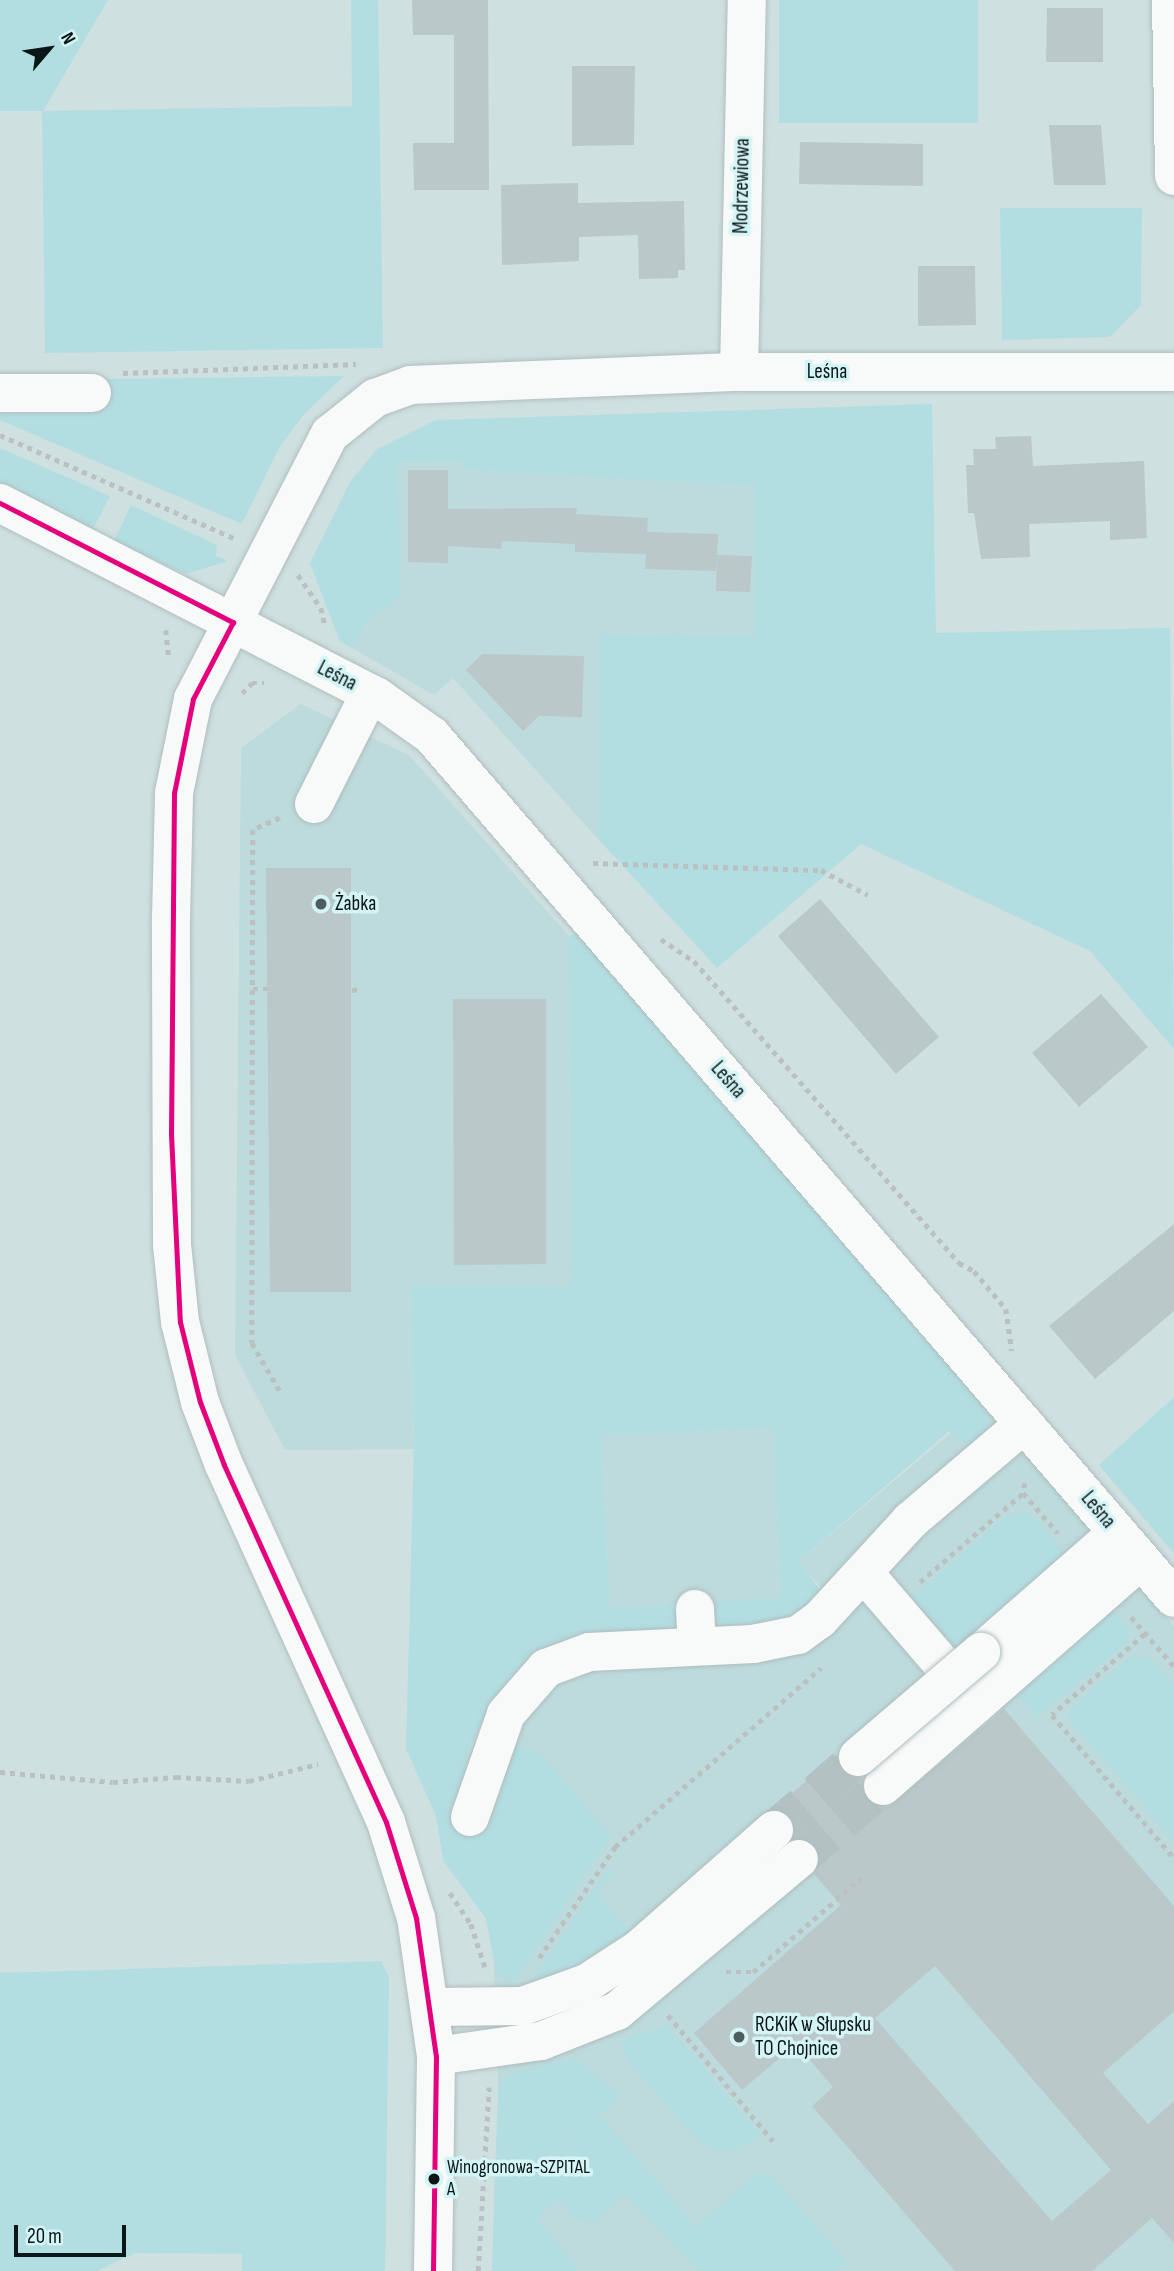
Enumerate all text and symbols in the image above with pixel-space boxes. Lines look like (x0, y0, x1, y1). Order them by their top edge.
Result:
north arrow (14, 14, 84, 84)
text: N (55, 29, 80, 49)
street label: Modrzewiowa (729, 138, 755, 234)
street label: Leśna (807, 359, 847, 385)
street label: Leśna (313, 656, 361, 696)
place label: Żabka (335, 891, 376, 917)
marker: Żabka (313, 896, 329, 912)
street label: Leśna (705, 1056, 751, 1104)
street label: Leśna (1075, 1486, 1121, 1534)
place label: RCKiK w Słupsku TO Chojnice (755, 2012, 871, 2062)
marker: RCKiK w Słupsku TO Chojnice (729, 2027, 749, 2047)
place label: Winogronowa-SZPITAL A (447, 2157, 590, 2201)
marker: Winogronowa-SZPITAL A (427, 2172, 441, 2186)
scale bar (18, 2212, 130, 2256)
text: 20 m (27, 2224, 62, 2249)

